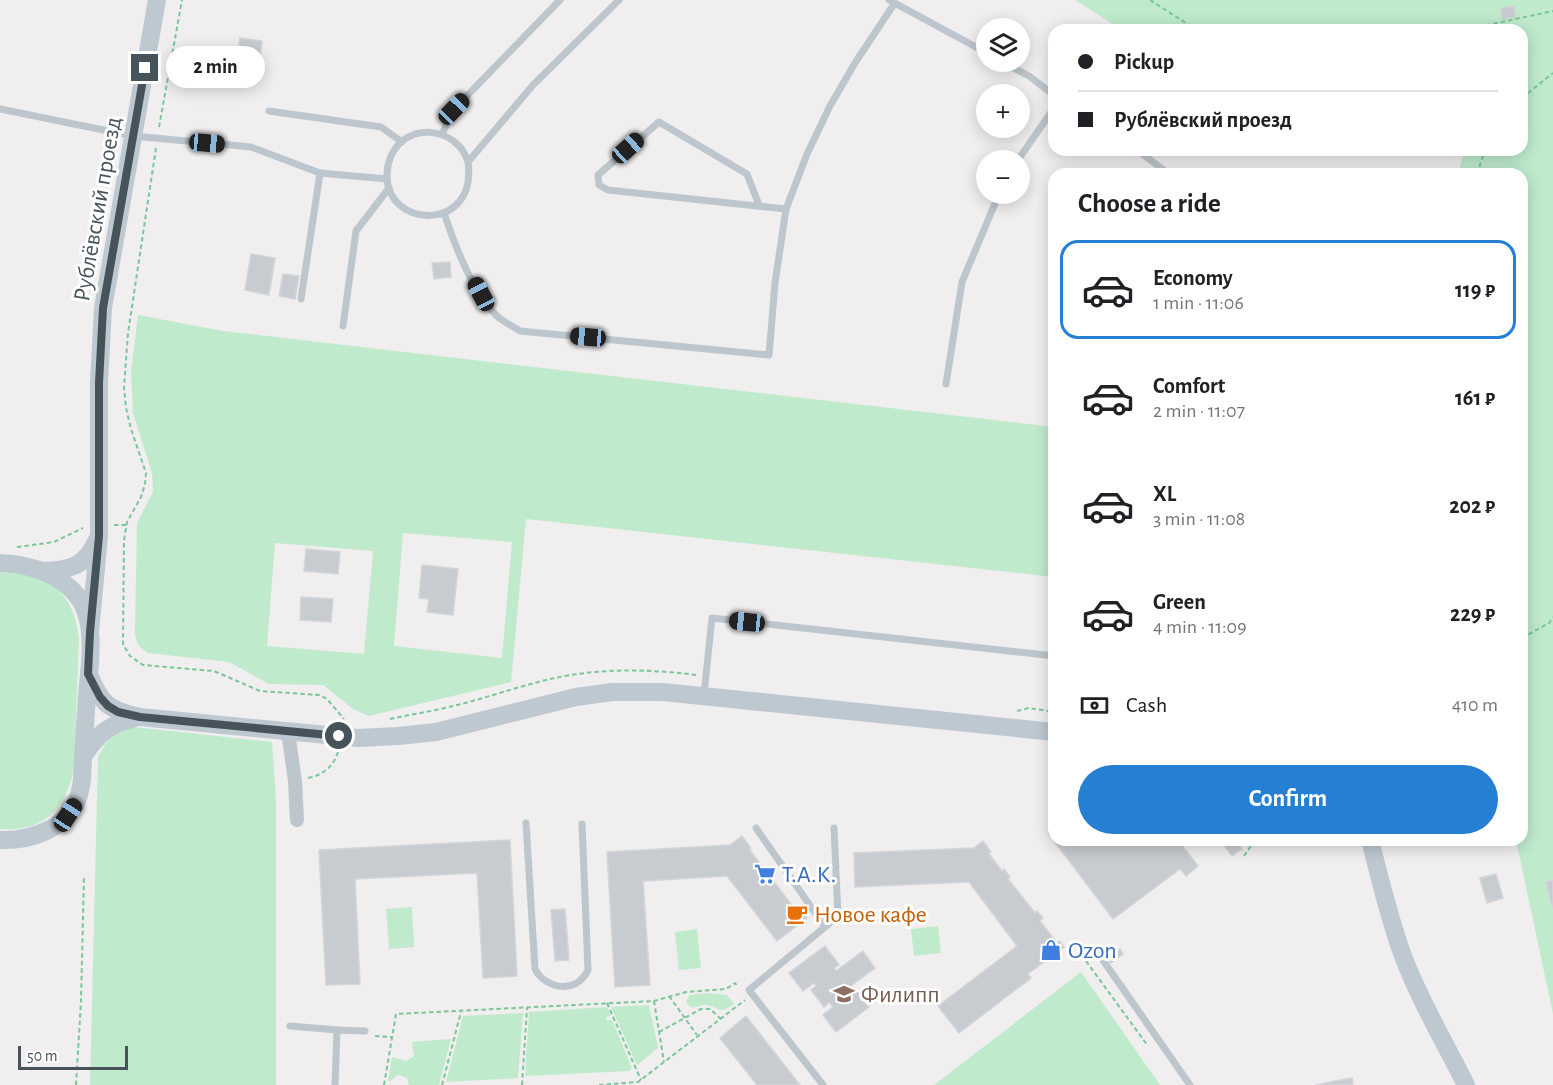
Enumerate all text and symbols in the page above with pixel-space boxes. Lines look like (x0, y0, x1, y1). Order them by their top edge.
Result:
map controls (976, 18, 1030, 204)
button: layers (976, 18, 1030, 72)
callout: 2 min (166, 47, 265, 89)
text: Pickup (1114, 51, 1174, 73)
route end (131, 54, 158, 81)
text: 2 min (193, 57, 238, 77)
button: + (976, 84, 1030, 138)
car (435, 90, 473, 128)
text: Рублёвский проезд (1114, 109, 1292, 131)
street label: Рублёвский проезд (70, 115, 126, 303)
car (609, 129, 647, 167)
car (188, 132, 226, 154)
button: − (976, 150, 1030, 204)
text: Choose a ride (1078, 190, 1221, 217)
icon: car (1081, 263, 1135, 317)
text: Economy (1153, 267, 1233, 289)
car (465, 274, 497, 314)
text: 119 ₽ (1455, 279, 1495, 301)
text: 1 min · 11:06 (1153, 293, 1244, 313)
car (569, 326, 607, 348)
icon: car (1081, 371, 1135, 425)
text: Comfort (1153, 375, 1225, 397)
text: 161 ₽ (1455, 387, 1495, 409)
text: 2 min · 11:07 (1153, 401, 1245, 421)
icon: car (1081, 479, 1135, 533)
text: XL (1153, 483, 1176, 505)
text: 202 ₽ (1449, 495, 1495, 517)
text: 3 min · 11:08 (1153, 509, 1245, 529)
icon: car (1081, 587, 1135, 641)
text: Green (1153, 591, 1206, 613)
text: 229 ₽ (1450, 603, 1495, 625)
car (728, 611, 766, 633)
text: 4 min · 11:09 (1153, 617, 1247, 637)
icon: cash (1078, 689, 1111, 722)
text: Cash (1126, 694, 1167, 716)
text: 410 m (1452, 695, 1498, 715)
route start (325, 722, 352, 749)
button: Confirm (1078, 765, 1498, 834)
car (51, 795, 85, 835)
supermarket icon: Т.А.К. (753, 862, 777, 886)
place label: Т.А.К. (782, 863, 836, 887)
cafe icon: Новое кафе (785, 902, 809, 926)
place label: Новое кафе (814, 903, 927, 927)
shop icon: Ozon (1039, 938, 1063, 962)
place label: Ozon (1068, 939, 1117, 963)
school or university icon: Филипп (832, 982, 856, 1006)
place label: Филипп (861, 983, 940, 1007)
scale bar (18, 1043, 128, 1070)
text: 50 m (27, 1048, 58, 1064)

